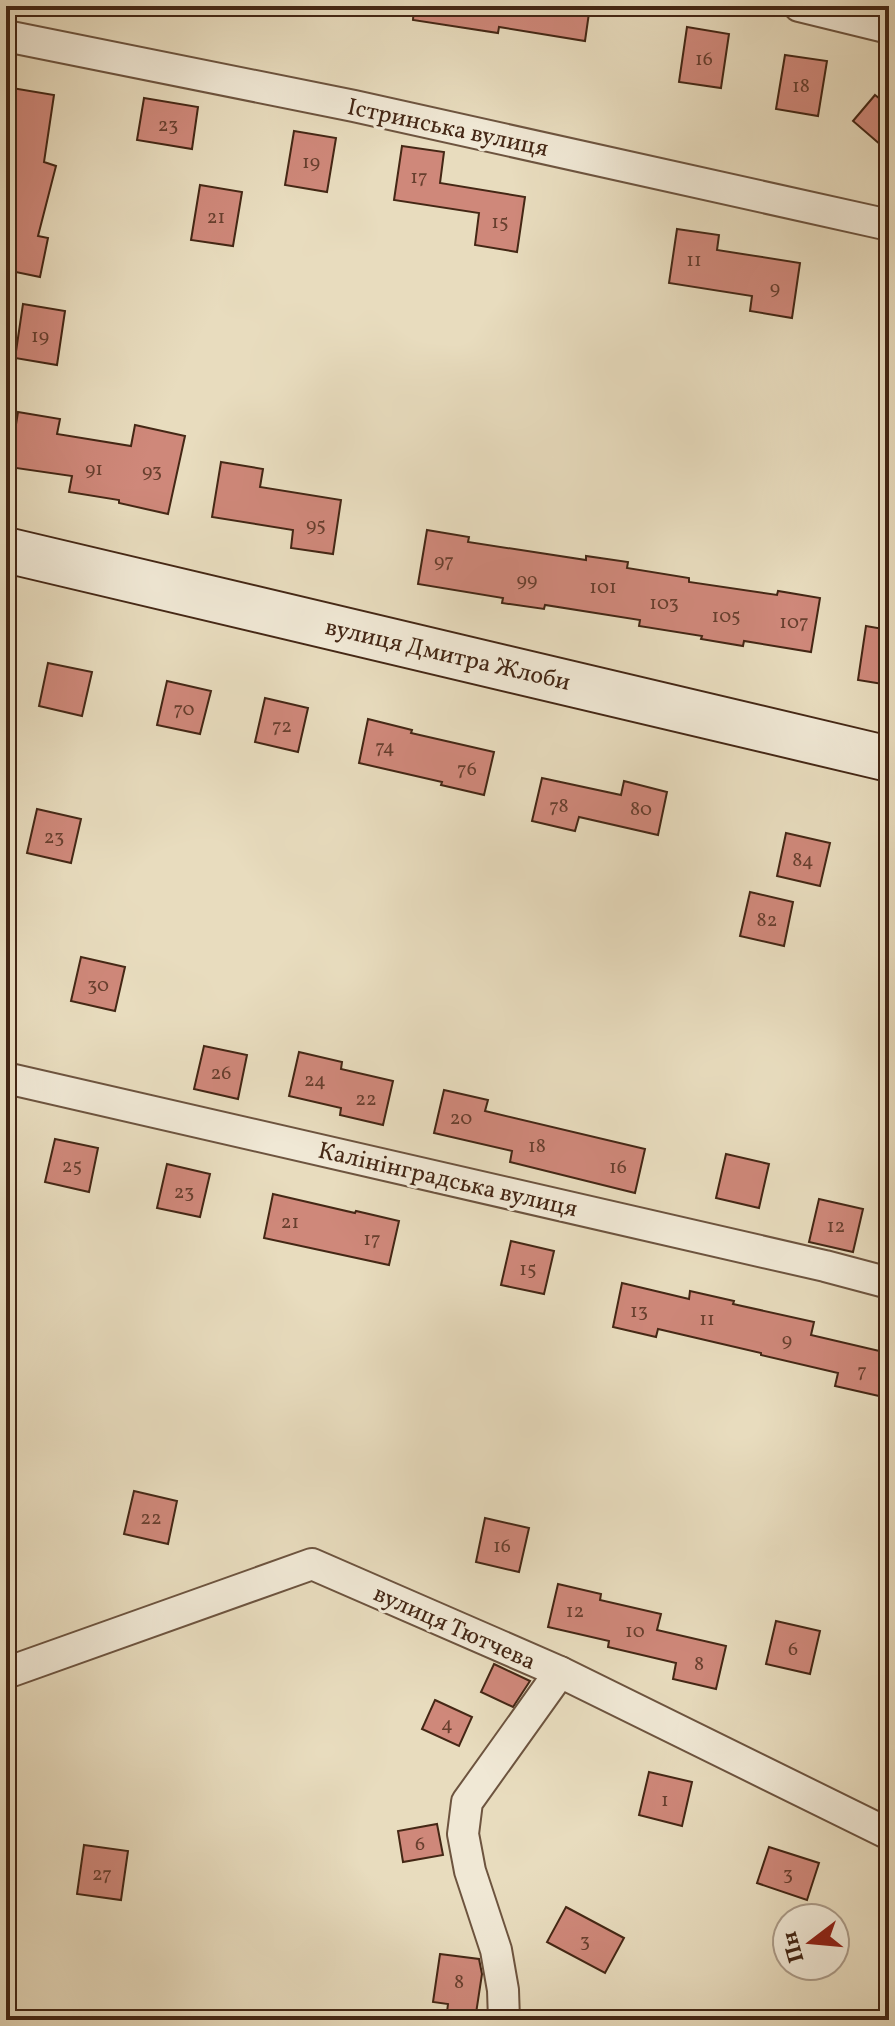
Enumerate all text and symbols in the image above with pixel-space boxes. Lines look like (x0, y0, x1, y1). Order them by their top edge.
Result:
house number: 16 (695, 46, 713, 74)
house number: 18 (792, 73, 810, 101)
street label: Істринська вулиця (344, 91, 551, 167)
house number: 23 (158, 112, 178, 140)
house number: 19 (302, 149, 320, 177)
house number: 17 (410, 164, 428, 192)
house number: 21 (207, 204, 225, 232)
house number: 15 (491, 209, 509, 237)
house number: 11 (686, 247, 702, 275)
house number: 9 (770, 275, 780, 303)
house number: 19 (31, 323, 49, 351)
house number: 91 (85, 456, 103, 484)
house number: 93 (142, 458, 162, 486)
house number: 95 (306, 512, 326, 540)
house number: 97 (434, 548, 454, 576)
house number: 99 (517, 567, 537, 595)
house number: 101 (589, 574, 617, 602)
house number: 103 (649, 590, 679, 618)
house number: 105 (711, 603, 741, 631)
house number: 107 (779, 609, 809, 637)
street label: вулиця Дмитра Жлоби (322, 611, 574, 701)
house number: 70 (174, 696, 194, 724)
house number: 72 (272, 713, 292, 741)
house number: 74 (375, 734, 395, 762)
house number: 76 (457, 756, 477, 784)
house number: 78 (549, 793, 569, 821)
house number: 80 (630, 796, 652, 824)
house number: 23 (44, 824, 64, 852)
house number: 84 (792, 847, 814, 875)
house number: 82 (757, 907, 777, 935)
house number: 30 (87, 972, 109, 1000)
house number: 26 (211, 1060, 231, 1088)
house number: 24 (304, 1067, 326, 1095)
house number: 22 (355, 1086, 377, 1114)
house number: 20 (450, 1105, 472, 1133)
house number: 18 (528, 1133, 546, 1161)
street label: Калінінградська вулиця (314, 1135, 581, 1227)
house number: 25 (62, 1153, 82, 1181)
house number: 16 (609, 1154, 627, 1182)
house number: 23 (174, 1179, 194, 1207)
house number: 21 (281, 1209, 299, 1237)
house number: 12 (827, 1213, 845, 1241)
house number: 17 (363, 1226, 381, 1254)
house number: 15 (519, 1256, 537, 1284)
house number: 13 (630, 1298, 648, 1326)
house number: 11 (699, 1306, 715, 1334)
house number: 9 (782, 1327, 792, 1355)
house number: 7 (857, 1358, 867, 1386)
house number: 22 (140, 1505, 162, 1533)
house number: 16 (493, 1533, 511, 1561)
street label: вулиця Тютчева (368, 1578, 541, 1680)
house number: 12 (566, 1598, 584, 1626)
house number: 10 (625, 1618, 645, 1646)
house number: 6 (788, 1636, 798, 1664)
house number: 8 (694, 1651, 704, 1679)
house number: 4 (441, 1711, 453, 1739)
house number: 1 (661, 1787, 669, 1815)
house number: 6 (415, 1831, 425, 1859)
house number: 27 (92, 1861, 112, 1889)
house number: 3 (783, 1861, 793, 1889)
north arrow (771, 1902, 851, 1982)
house number: 3 (580, 1928, 590, 1956)
text: Пн (775, 1928, 813, 1966)
house number: 8 (454, 1969, 464, 1997)

